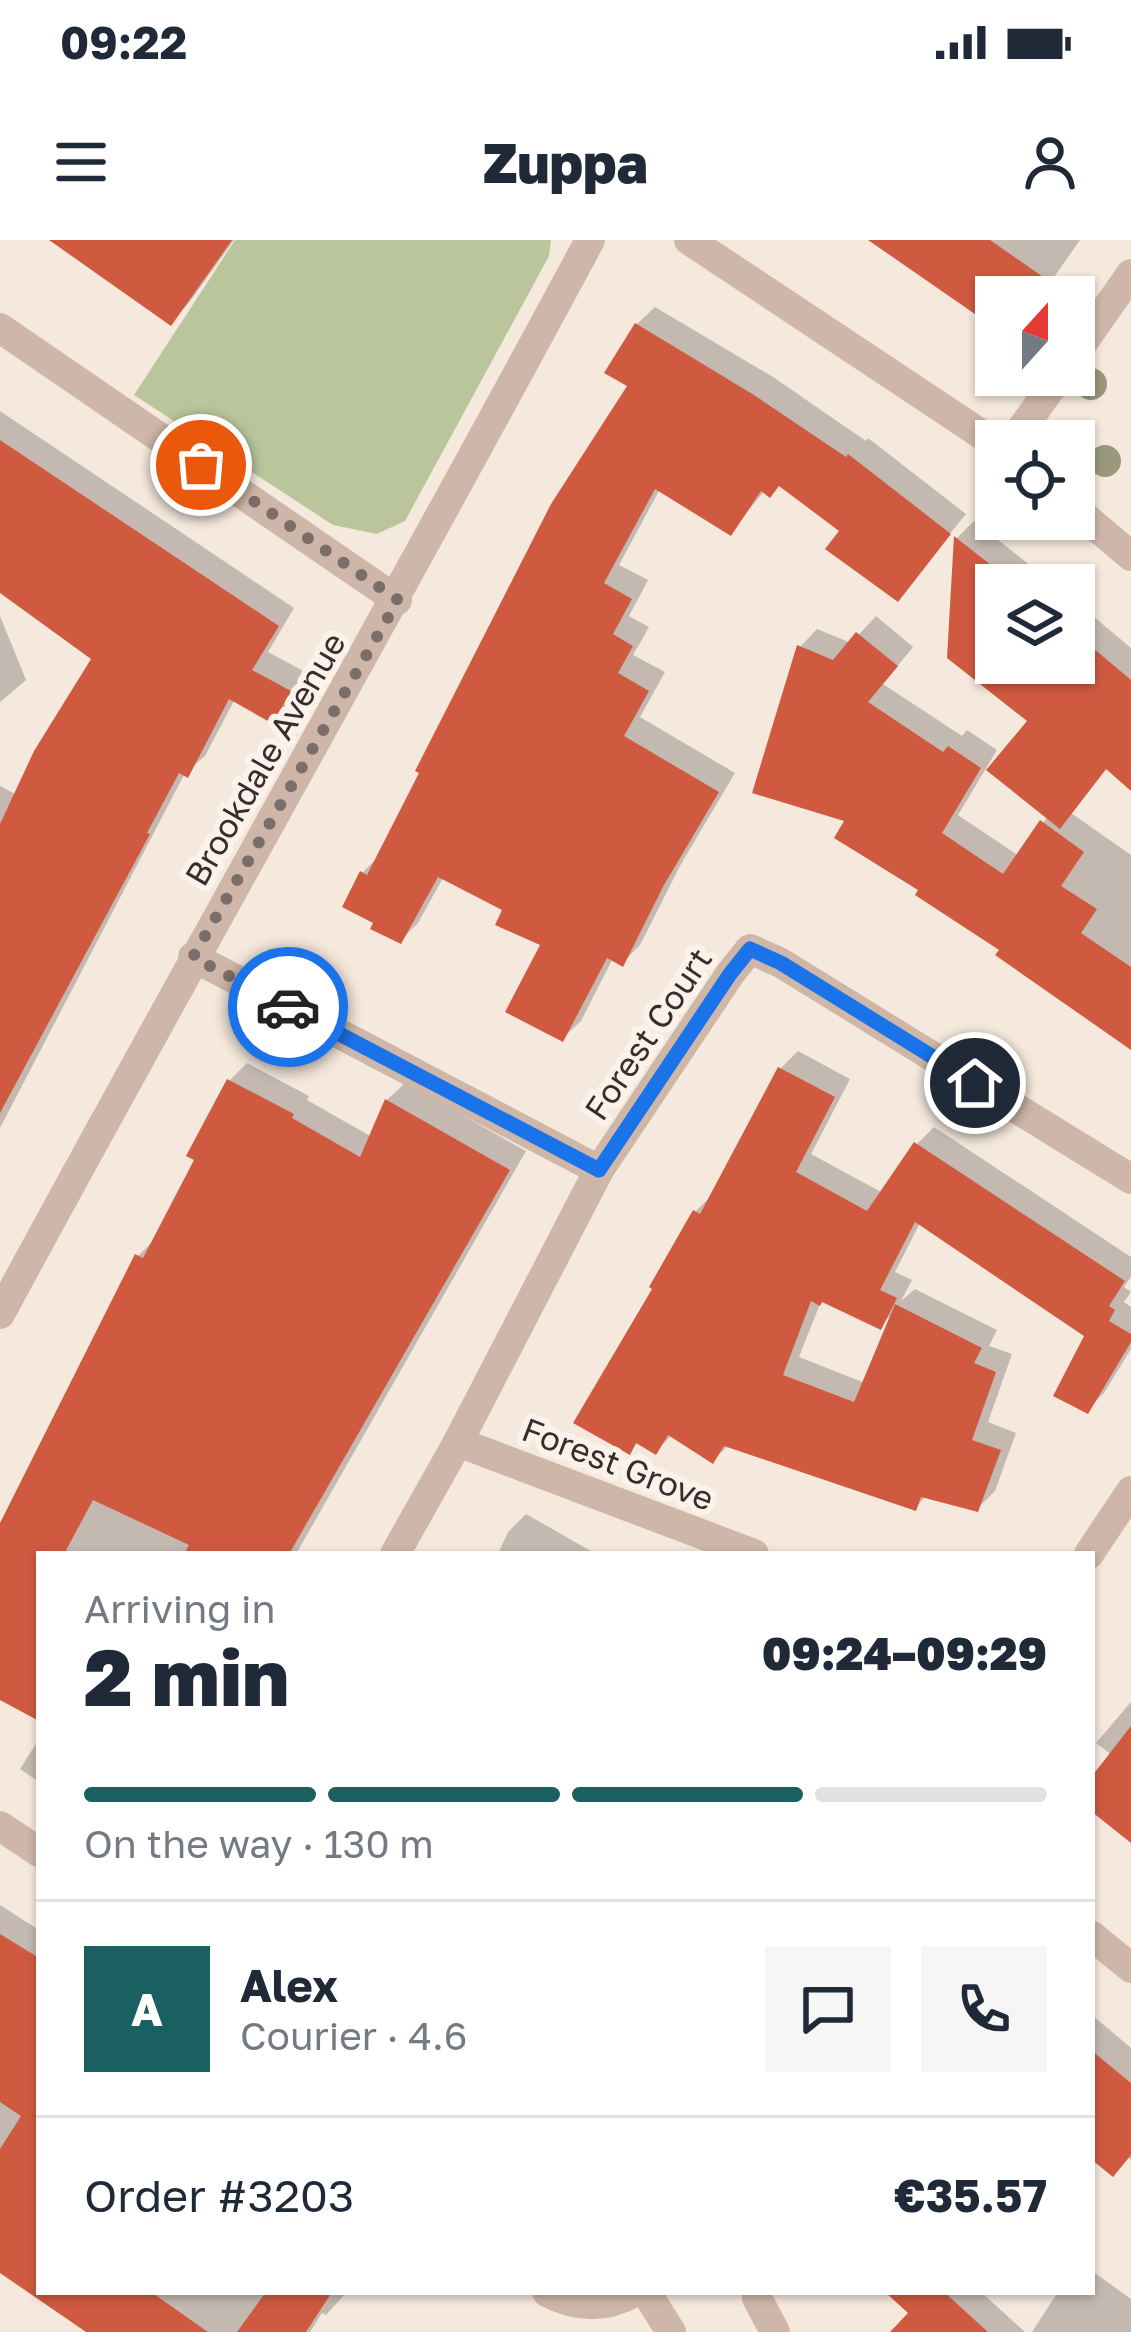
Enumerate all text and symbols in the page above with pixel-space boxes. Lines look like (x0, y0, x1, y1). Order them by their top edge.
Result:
text: 09:22 (60, 15, 187, 69)
icon: menu (48, 129, 114, 195)
icon: person (1017, 129, 1083, 195)
text: Zuppa (483, 130, 648, 195)
north arrow (975, 276, 1095, 396)
map controls (975, 276, 1095, 684)
pin (150, 414, 252, 516)
button: locate (975, 420, 1095, 540)
icon: bag (168, 432, 234, 498)
button: layers (975, 564, 1095, 684)
street label: Brookdale Avenue (176, 625, 353, 892)
street label: Forest Court (576, 940, 719, 1127)
courier (228, 947, 348, 1067)
icon: car (255, 974, 321, 1040)
pin (924, 1032, 1026, 1134)
icon: home (942, 1050, 1008, 1116)
street label: Forest Grove (517, 1409, 719, 1518)
text: Arriving in (84, 1585, 275, 1632)
text: 09:24–09:29 (762, 1626, 1047, 1680)
text: 2 min (84, 1630, 289, 1723)
text: On the way · 130 m (84, 1820, 434, 1867)
button: chat (765, 1946, 891, 2072)
button: phone (921, 1946, 1047, 2072)
text: Alex (240, 1958, 338, 2012)
text: A (131, 1982, 163, 2036)
text: Courier · 4.6 (240, 2012, 467, 2059)
text: Order #3203 (84, 2168, 354, 2222)
text: €35.57 (894, 2168, 1047, 2222)

